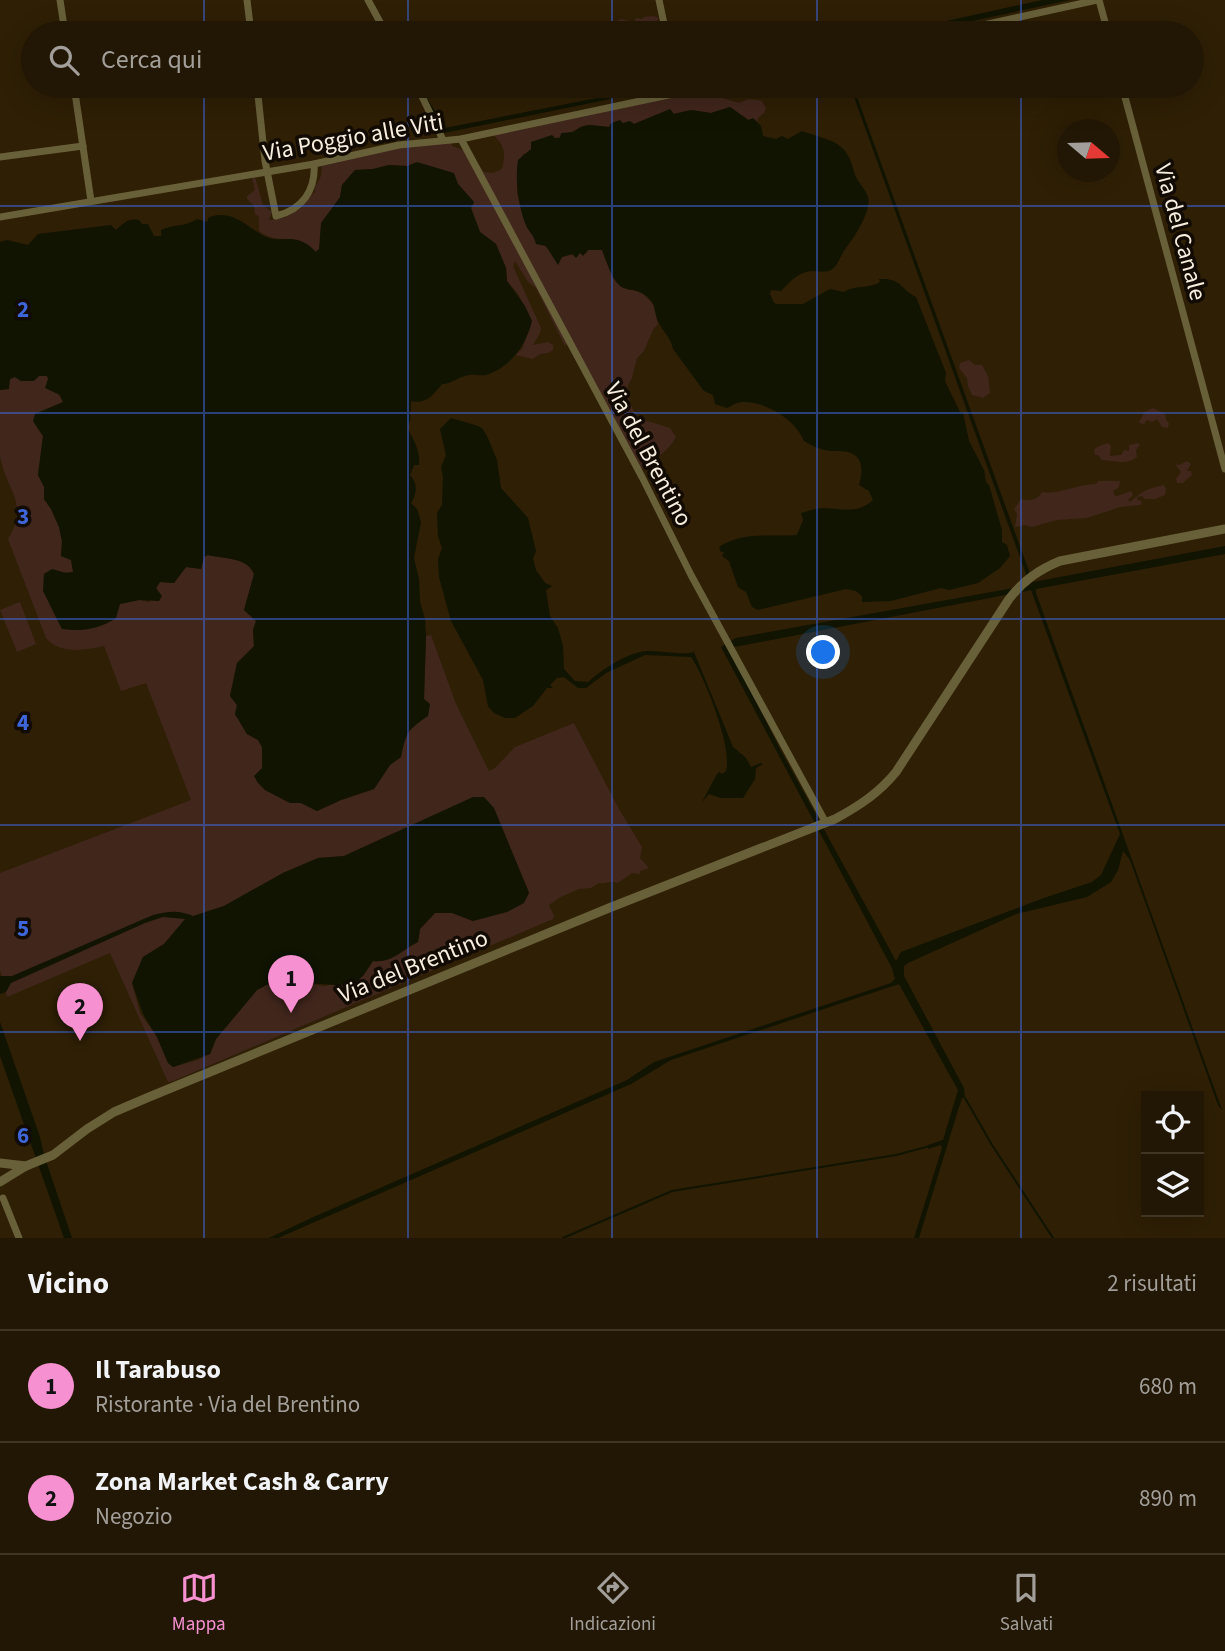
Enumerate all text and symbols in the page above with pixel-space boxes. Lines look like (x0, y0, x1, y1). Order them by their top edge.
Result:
search box (21, 21, 1204, 98)
icon: search (45, 41, 83, 79)
text: Cerca qui (101, 41, 202, 78)
street label: Via Poggio alle Viti (260, 104, 446, 171)
north arrow (1057, 119, 1120, 182)
street label: Via del Canale (1145, 160, 1216, 304)
text: 2 (17, 293, 29, 326)
street label: Via del Brentino (596, 376, 701, 533)
text: 3 (17, 500, 29, 533)
your location (806, 635, 840, 669)
text: 4 (17, 706, 29, 739)
text: 5 (17, 912, 29, 945)
street label: Via del Brentino (333, 921, 493, 1012)
pin: 1 (268, 955, 314, 1013)
pin: 2 (57, 983, 103, 1041)
map controls (1141, 1091, 1204, 1217)
button: locate (1141, 1091, 1204, 1154)
text: 6 (17, 1119, 29, 1152)
button: layers (1141, 1154, 1204, 1217)
text: Vicino (28, 1262, 109, 1305)
text: 2 risultati (1107, 1267, 1197, 1300)
text: Il Tarabuso (95, 1351, 221, 1388)
text: 1 (45, 1370, 57, 1403)
text: 680 m (1139, 1370, 1197, 1403)
text: Ristorante · Via del Brentino (95, 1388, 360, 1421)
text: Zona Market Cash & Carry (95, 1463, 389, 1500)
text: 2 (45, 1482, 57, 1515)
text: 890 m (1139, 1482, 1197, 1515)
text: Negozio (95, 1500, 173, 1533)
tab: Mappa (172, 1569, 226, 1638)
tab: Indicazioni (569, 1569, 656, 1638)
tab: Salvati (1000, 1569, 1053, 1638)

